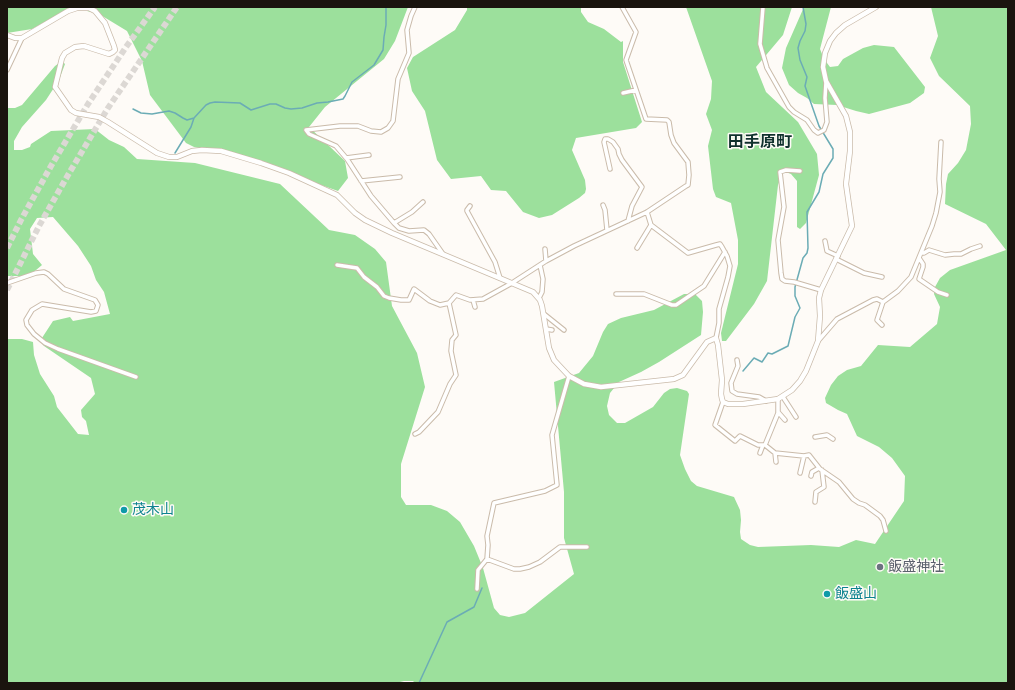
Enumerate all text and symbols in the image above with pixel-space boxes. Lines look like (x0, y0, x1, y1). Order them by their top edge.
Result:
district label: 田手原町 (728, 132, 792, 152)
place label: 茂木山 (132, 502, 174, 518)
marker: 茂木山 (119, 505, 129, 515)
place label: 飯盛神社 (888, 559, 944, 575)
marker: 飯盛神社 (875, 562, 885, 572)
place label: 飯盛山 (835, 586, 877, 602)
marker: 飯盛山 (822, 589, 832, 599)

